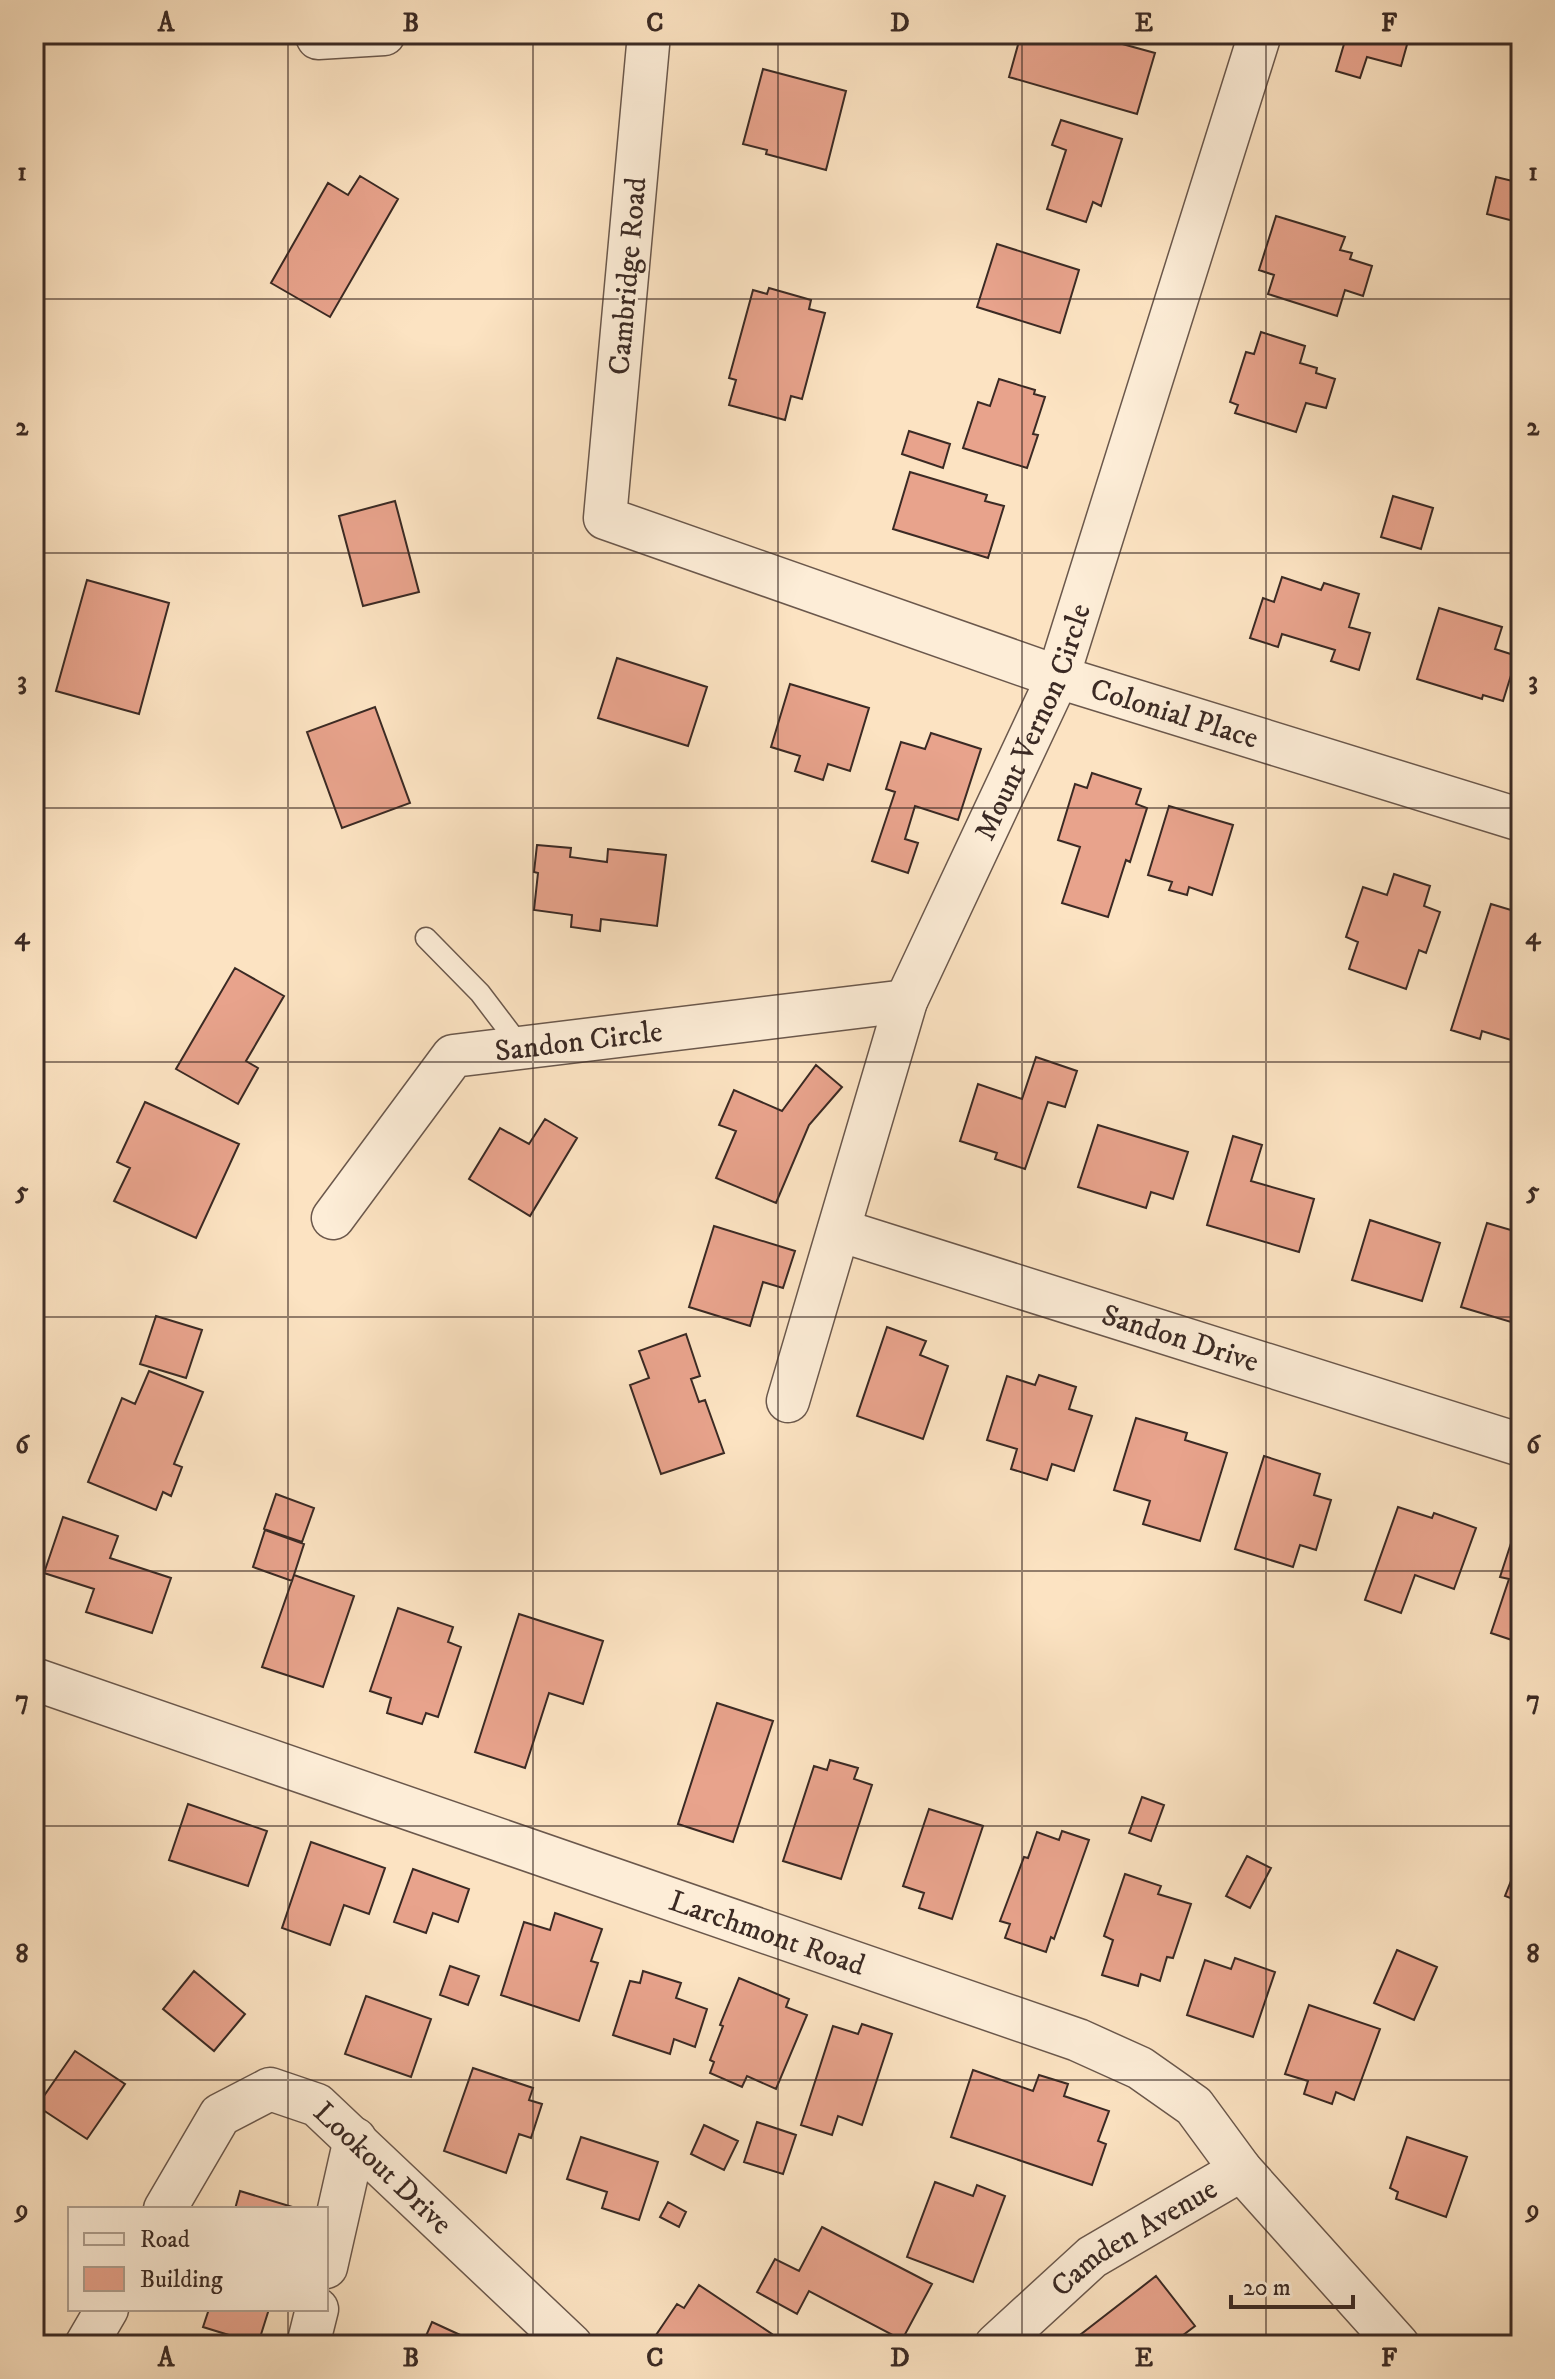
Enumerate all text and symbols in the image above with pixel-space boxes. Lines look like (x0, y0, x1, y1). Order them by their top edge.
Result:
text: A (157, 7, 176, 40)
text: B (403, 7, 419, 40)
text: C (646, 7, 664, 40)
text: D (890, 7, 910, 40)
text: E (1135, 7, 1153, 40)
text: F (1381, 7, 1398, 40)
text: 1 (17, 156, 27, 189)
text: 1 (1528, 156, 1538, 189)
street label: Cambridge Road (601, 176, 656, 377)
text: 2 (16, 411, 30, 444)
text: 2 (1527, 411, 1541, 444)
street label: Mount Vernon Circle (967, 599, 1100, 847)
text: 3 (17, 665, 27, 698)
text: 3 (1528, 665, 1538, 698)
street label: Colonial Place (1085, 671, 1263, 758)
text: 4 (15, 920, 31, 953)
text: 4 (1526, 920, 1542, 953)
street label: Sandon Circle (493, 1014, 665, 1071)
text: 5 (15, 1175, 29, 1208)
text: 5 (1526, 1175, 1540, 1208)
street label: Sandon Drive (1097, 1297, 1263, 1381)
text: 6 (15, 1429, 30, 1462)
text: 6 (1526, 1429, 1541, 1462)
text: 7 (15, 1684, 29, 1717)
text: 7 (1526, 1684, 1540, 1717)
street label: Larchmont Road (664, 1883, 870, 1985)
text: 8 (15, 1938, 29, 1971)
text: 8 (1526, 1938, 1540, 1971)
street label: Lookout Drive (305, 2094, 459, 2243)
street label: Camden Avenue (1044, 2171, 1224, 2305)
text: 9 (14, 2193, 28, 2226)
text: 9 (1525, 2193, 1539, 2226)
legend (68, 2207, 328, 2311)
text: Road (140, 2225, 190, 2255)
scale bar (1231, 2259, 1353, 2309)
text: Building (140, 2265, 223, 2295)
text: 20 m (1243, 2273, 1291, 2303)
text: A (157, 2342, 176, 2375)
text: B (403, 2342, 419, 2375)
text: C (646, 2342, 664, 2375)
text: D (890, 2342, 910, 2375)
text: E (1135, 2342, 1153, 2375)
text: F (1381, 2342, 1398, 2375)

